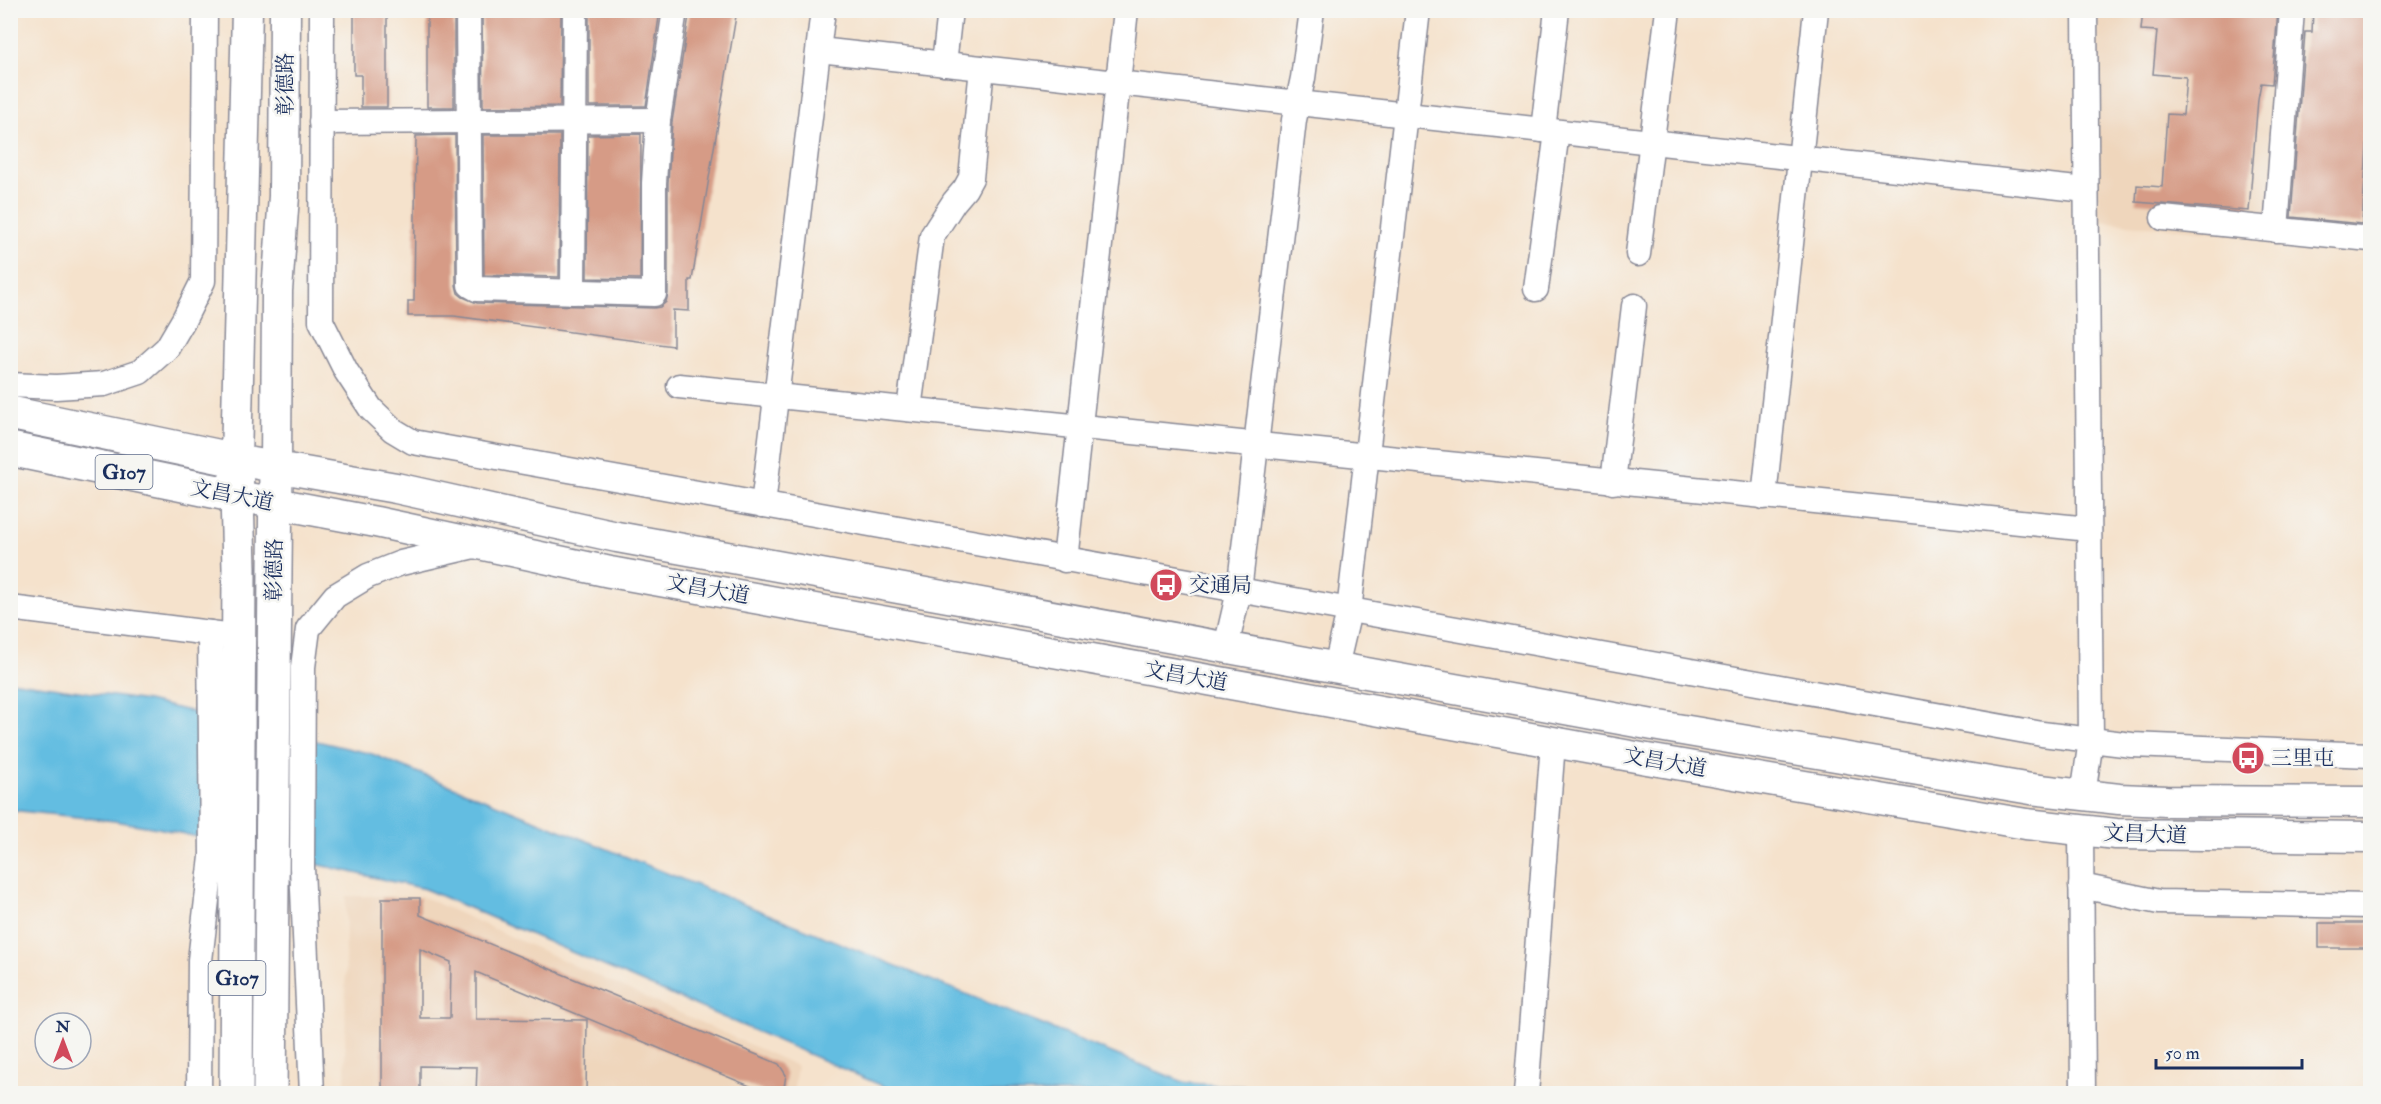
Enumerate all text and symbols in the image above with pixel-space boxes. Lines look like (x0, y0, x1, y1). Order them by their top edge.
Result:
street label: 彰德路 (272, 53, 299, 116)
road number: G107 (96, 455, 152, 489)
street label: 文昌大道 (188, 474, 276, 517)
street label: 彰德路 (260, 538, 289, 602)
bus stop icon: 交通局 (1148, 567, 1184, 603)
street label: 文昌大道 (664, 569, 752, 610)
place label: 交通局 (1189, 572, 1252, 599)
street label: 文昌大道 (1142, 656, 1230, 697)
bus stop icon: 三里屯 (2230, 740, 2266, 776)
street label: 文昌大道 (1621, 742, 1709, 783)
place label: 三里屯 (2271, 745, 2334, 772)
street label: 文昌大道 (2103, 820, 2187, 849)
road number: G107 (208, 961, 266, 995)
north arrow (33, 1011, 93, 1071)
text: N (55, 1017, 71, 1037)
scale bar (2156, 1032, 2302, 1070)
text: 50 m (2165, 1042, 2200, 1065)

